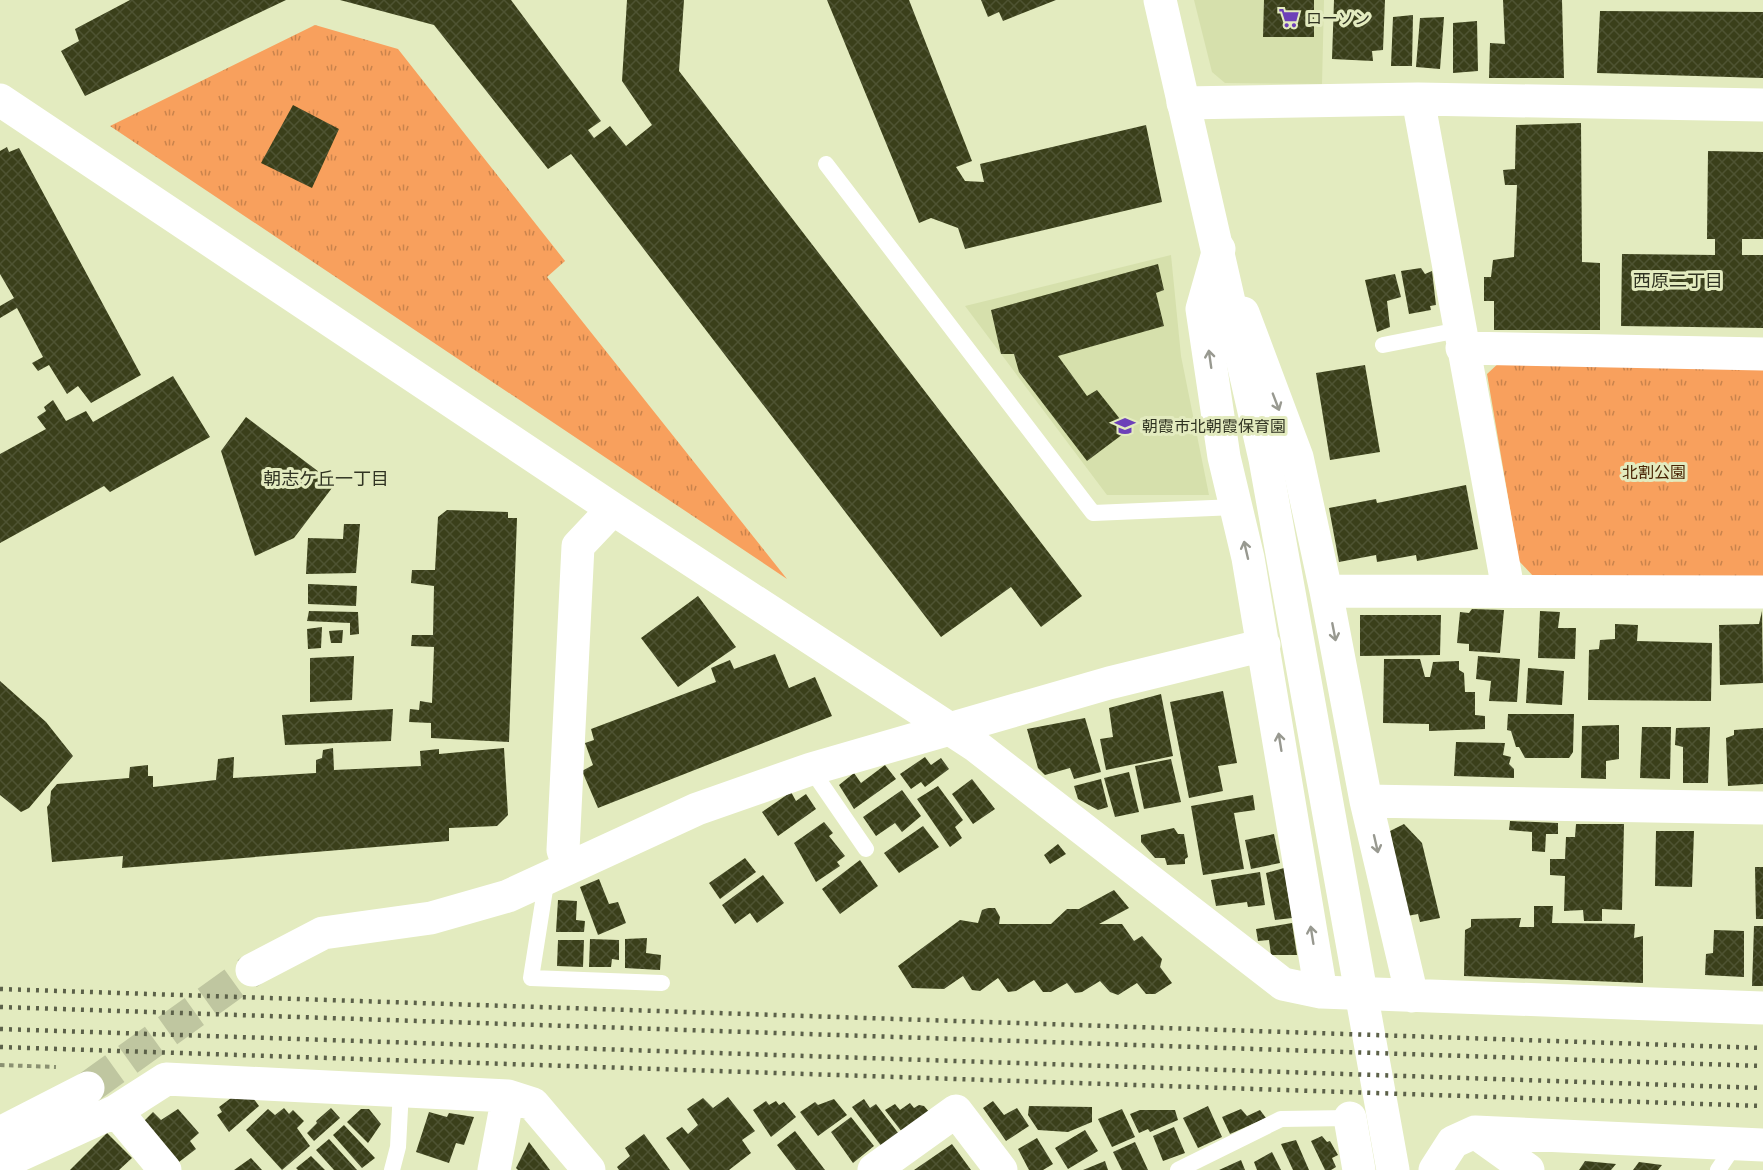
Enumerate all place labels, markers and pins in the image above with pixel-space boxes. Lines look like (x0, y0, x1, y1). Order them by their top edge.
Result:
supermarket icon: ローソン (1277, 6, 1301, 30)
place label: ローソン (1306, 9, 1370, 28)
school or university icon: 朝霞市北朝霞保育園 (1113, 414, 1137, 438)
place label: 朝霞市北朝霞保育園 (1142, 417, 1286, 436)

